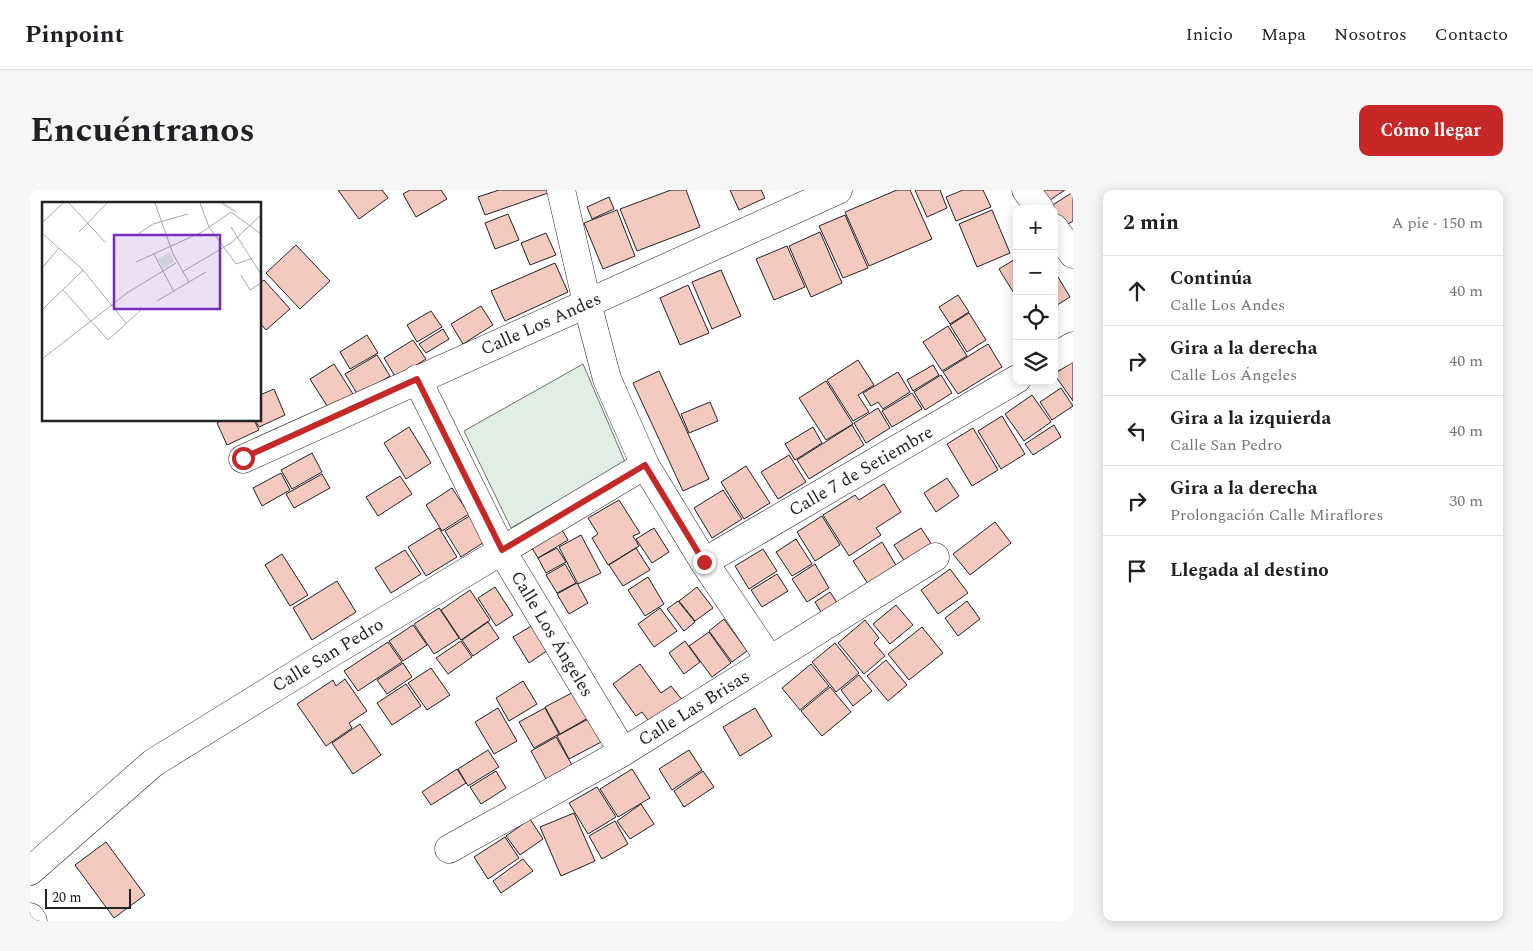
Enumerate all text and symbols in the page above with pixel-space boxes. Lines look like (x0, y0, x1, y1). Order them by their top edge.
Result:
text: Pinpoint (25, 17, 124, 53)
text: Inicio (1186, 21, 1233, 48)
text: Mapa (1261, 21, 1306, 48)
text: Nosotros (1334, 21, 1407, 48)
text: Contacto (1435, 21, 1508, 48)
text: Encuéntranos (30, 104, 255, 157)
button: Cómo llegar (1359, 105, 1503, 156)
inset map (42, 202, 261, 421)
map controls (1013, 205, 1058, 385)
button: + (1013, 205, 1058, 250)
text: 2 min (1123, 207, 1179, 239)
text: A pie · 150 m (1391, 211, 1483, 235)
button: − (1013, 250, 1058, 295)
text: Continúa (1170, 264, 1252, 293)
icon: ahead (1123, 277, 1151, 305)
text: 40 m (1449, 279, 1483, 303)
street label: Calle Los Andes (476, 285, 606, 363)
text: Calle Los Andes (1170, 293, 1285, 317)
button: locate (1013, 295, 1058, 340)
text: Gira a la derecha (1170, 334, 1317, 363)
button: layers (1013, 340, 1058, 385)
icon: right (1123, 347, 1151, 375)
text: 40 m (1449, 349, 1483, 373)
text: Calle Los Ángeles (1170, 363, 1297, 387)
text: Gira a la izquierda (1170, 404, 1331, 433)
icon: left (1123, 417, 1151, 445)
street label: Calle 7 de Setiembre (784, 419, 938, 523)
text: 40 m (1449, 419, 1483, 443)
text: Calle San Pedro (1170, 433, 1282, 457)
route start (232, 447, 255, 470)
text: Gira a la derecha (1170, 474, 1317, 503)
icon: right (1123, 487, 1151, 515)
text: 30 m (1449, 489, 1483, 513)
text: Prolongación Calle Miraflores (1170, 503, 1384, 527)
route end (693, 551, 716, 574)
text: Llegada al destino (1170, 556, 1329, 585)
icon: arrive (1123, 557, 1151, 585)
street label: Calle Los Ángeles (504, 566, 600, 702)
street label: Calle San Pedro (267, 611, 389, 699)
street label: Calle Las Brisas (633, 663, 755, 753)
scale bar (45, 886, 131, 909)
text: 20 m (52, 887, 82, 908)

